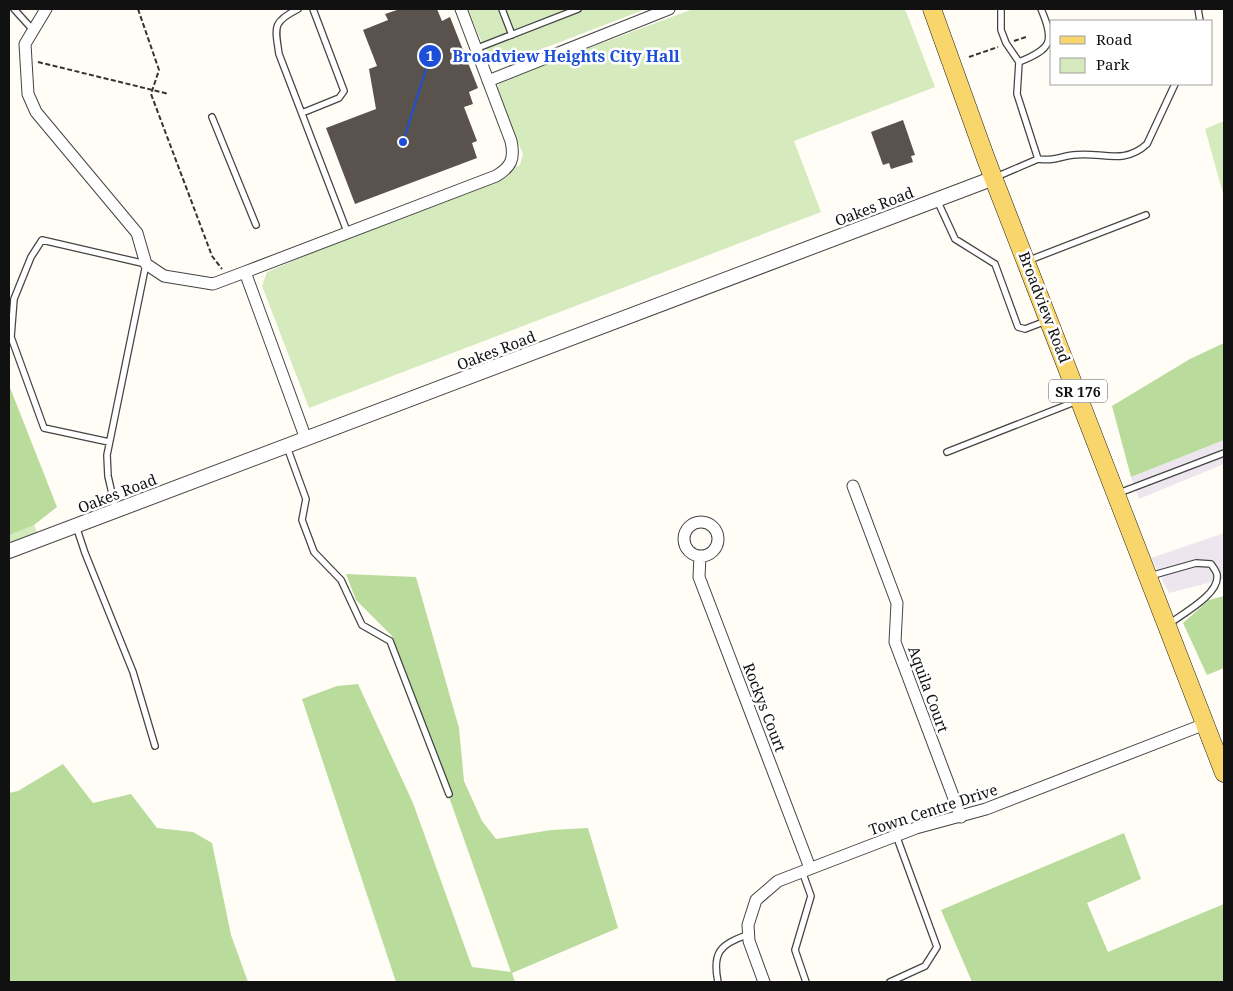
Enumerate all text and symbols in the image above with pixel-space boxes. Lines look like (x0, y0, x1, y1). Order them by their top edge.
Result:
legend (1050, 20, 1213, 85)
text: Road (1096, 29, 1132, 49)
callout: Broadview Heights City Hall (418, 40, 690, 71)
text: 1 (426, 45, 434, 65)
text: Broadview Heights City Hall (452, 45, 680, 67)
text: Park (1096, 54, 1130, 74)
street label: Oakes Road (832, 182, 916, 230)
street label: Broadview Road (1015, 248, 1075, 366)
street label: Oakes Road (454, 326, 538, 374)
road number: SR 176 (1049, 380, 1107, 402)
street label: Oakes Road (75, 469, 159, 517)
street label: Aquila Court (904, 643, 954, 735)
street label: Rockys Court (739, 660, 791, 754)
street label: Town Centre Drive (866, 779, 1000, 839)

